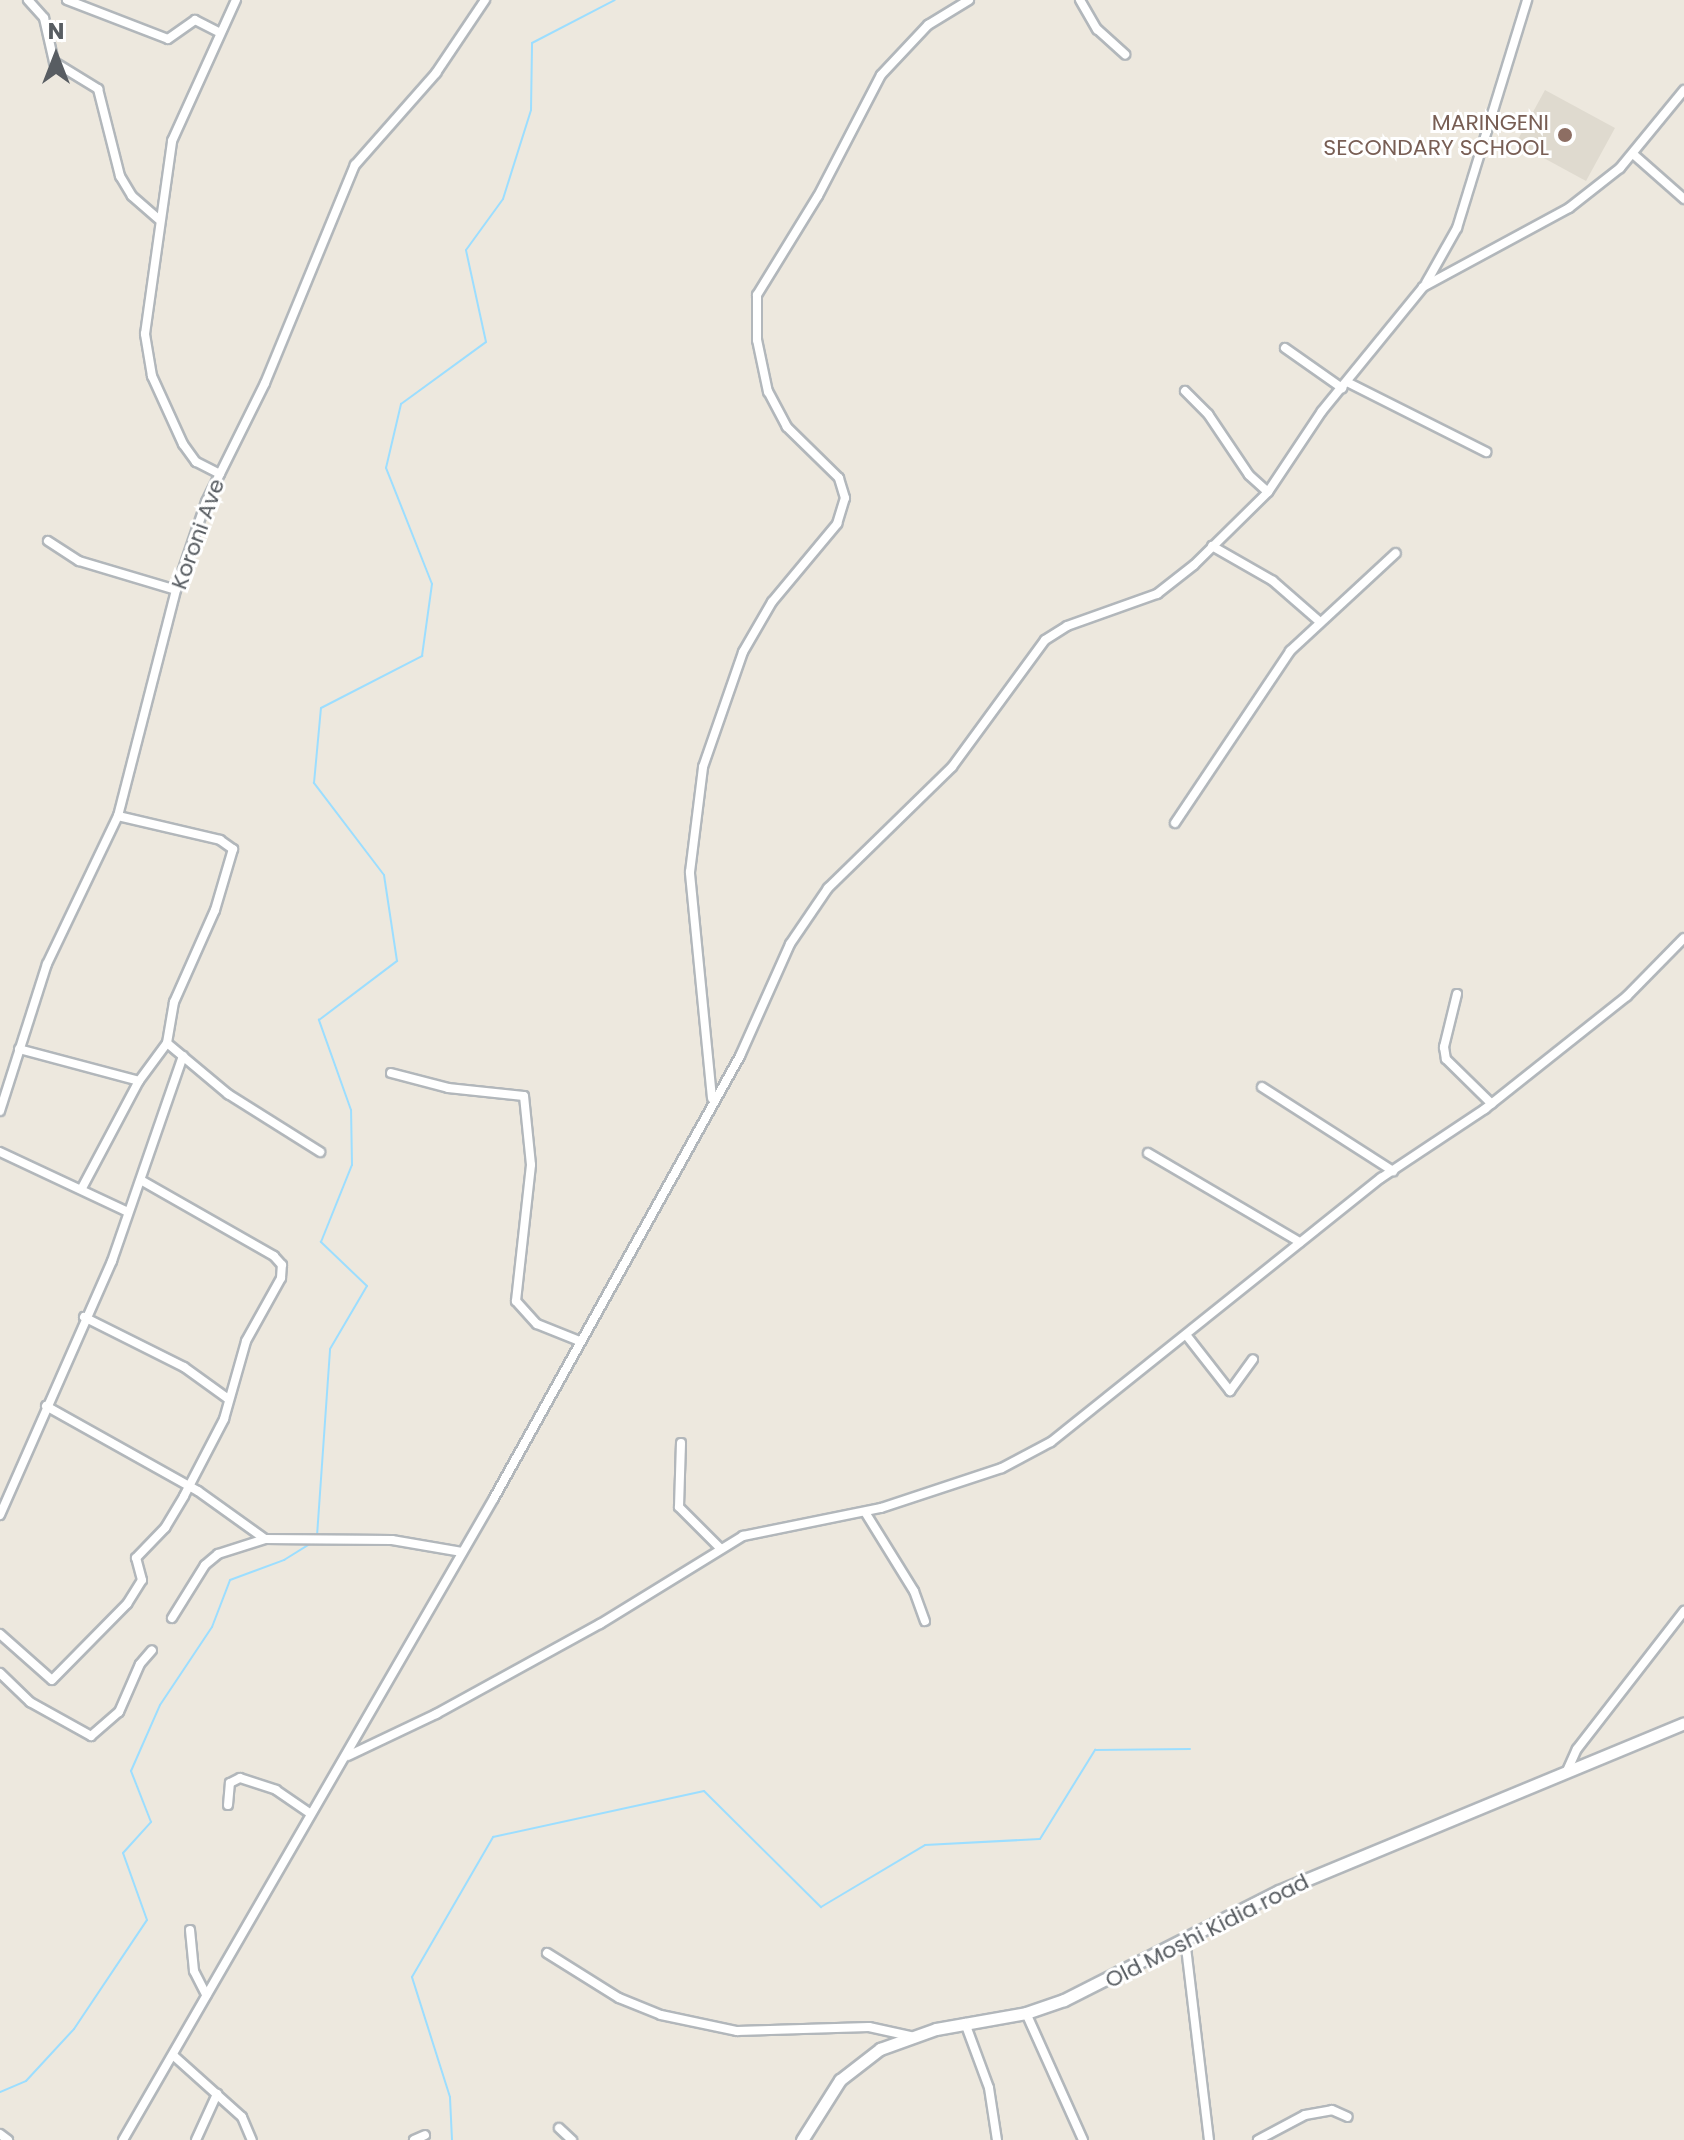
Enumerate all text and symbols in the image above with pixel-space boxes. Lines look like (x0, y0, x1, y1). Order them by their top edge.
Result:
north arrow (16, 16, 96, 96)
text: N (48, 16, 64, 47)
place label: MARINGENI SECONDARY SCHOOL (1323, 109, 1549, 160)
marker: MARINGENI SECONDARY SCHOOL (1556, 126, 1574, 144)
street label: Koroni Ave (166, 475, 230, 593)
street label: Old Moshi Kidia road (1101, 1868, 1313, 1994)

